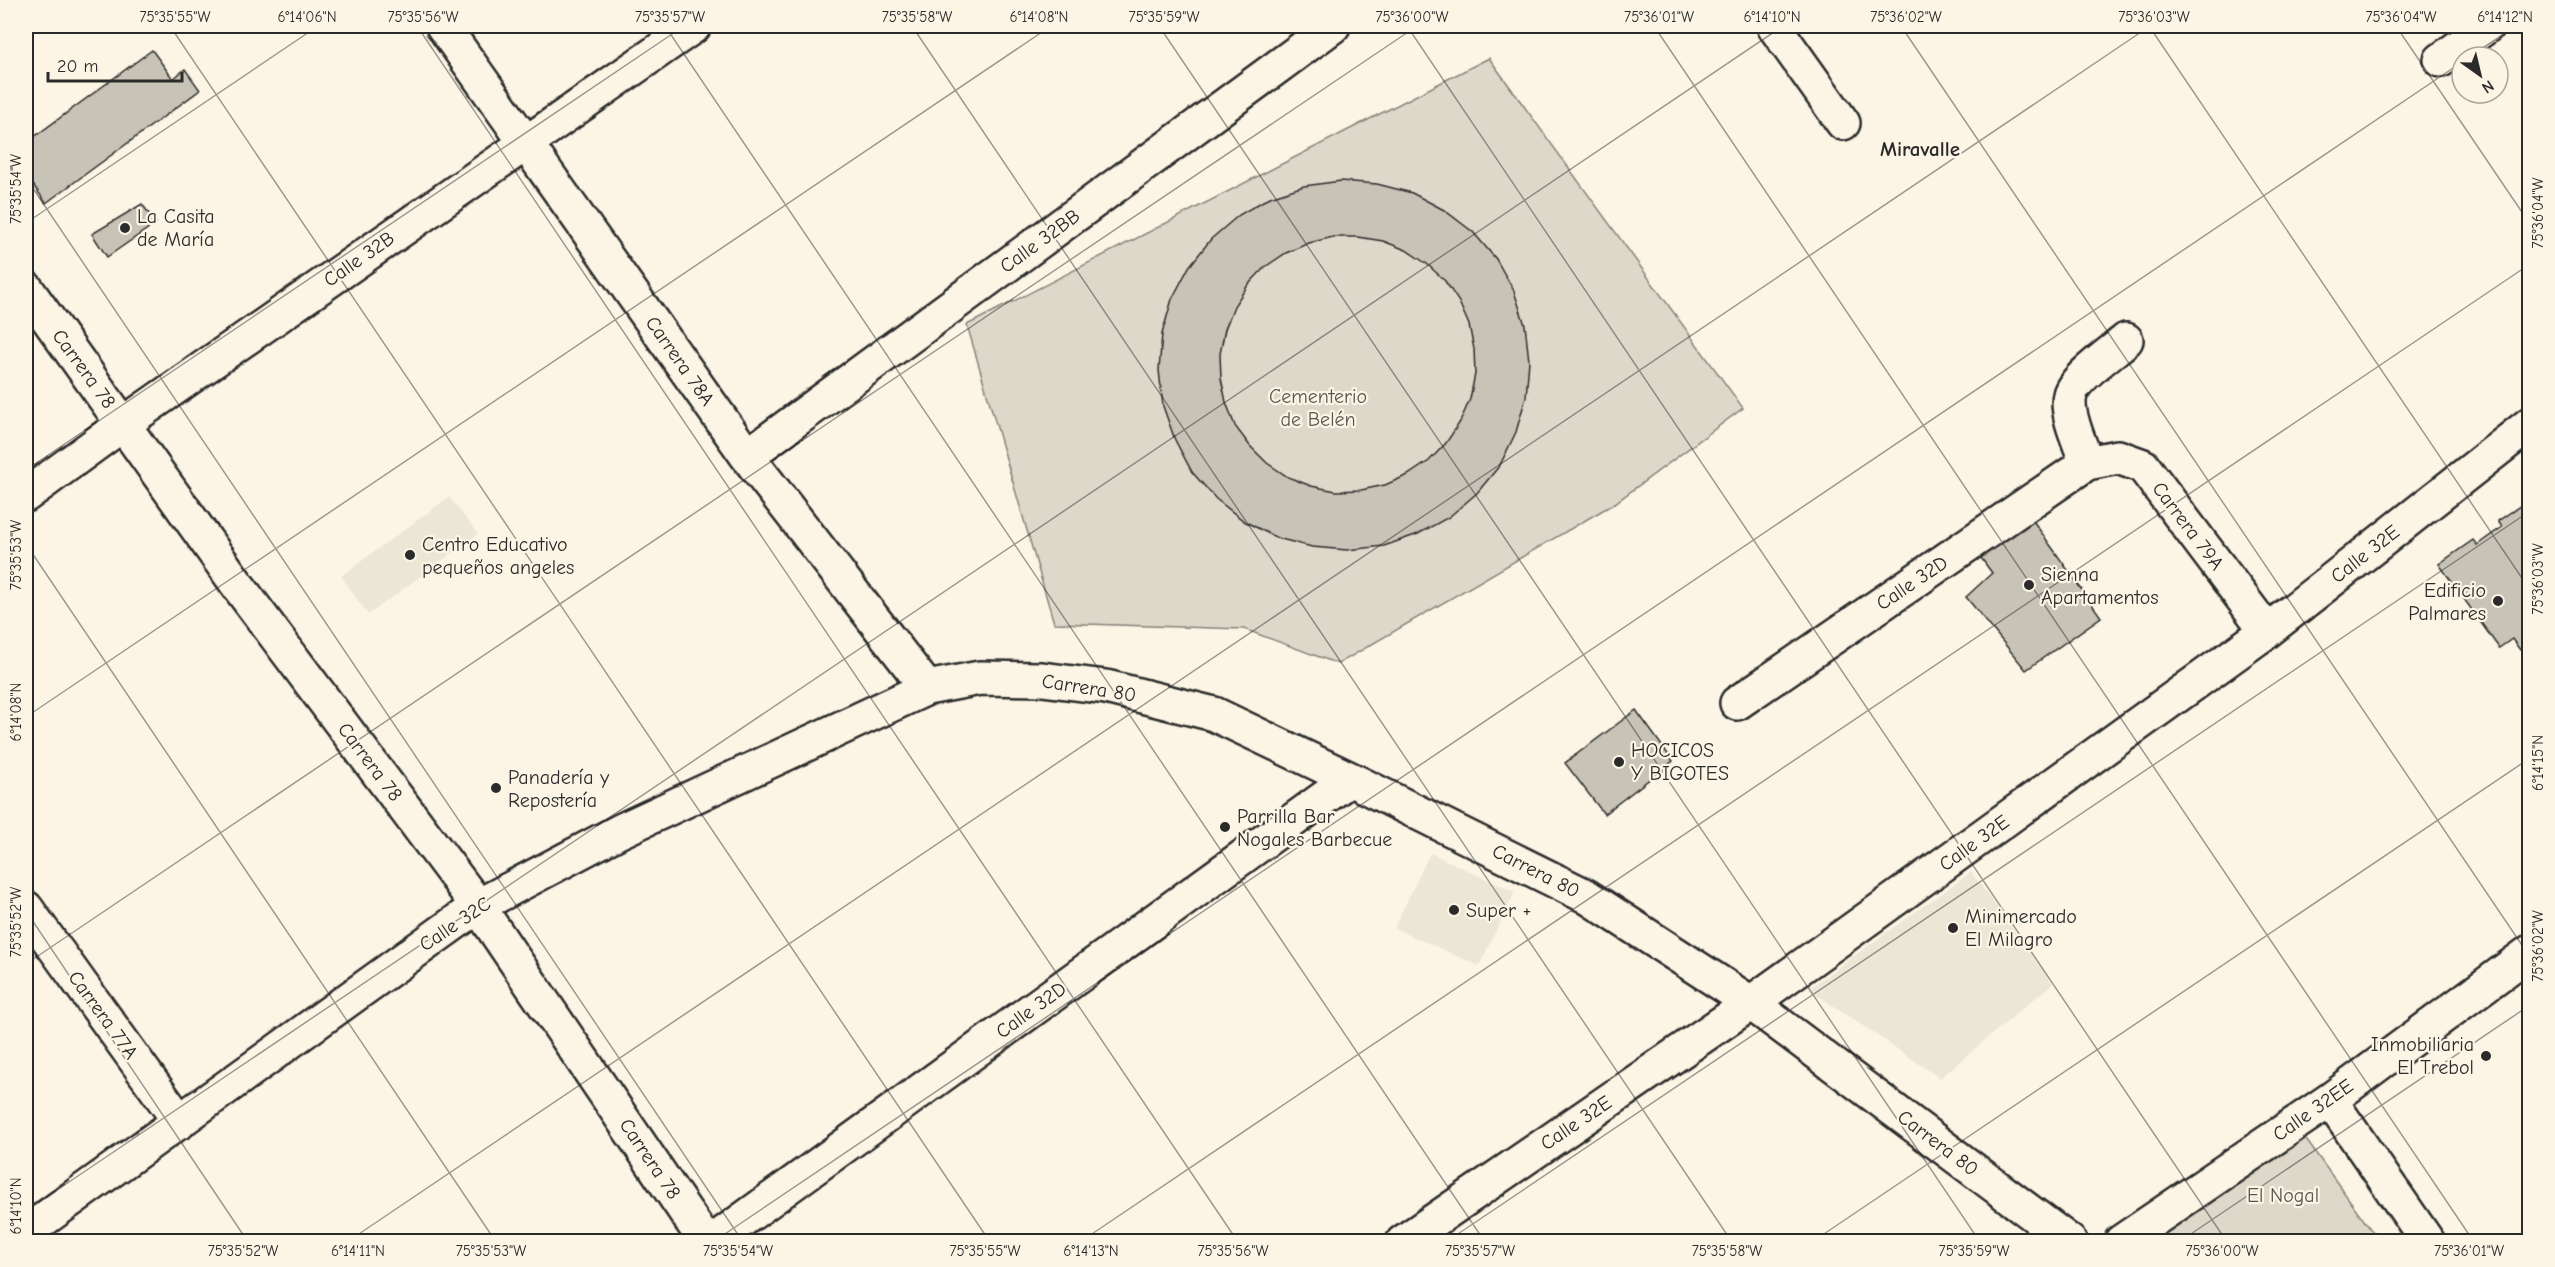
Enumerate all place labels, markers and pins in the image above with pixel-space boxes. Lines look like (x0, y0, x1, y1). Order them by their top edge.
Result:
place label: La Casita de María (137, 205, 215, 251)
marker: La Casita de María (118, 221, 132, 235)
place label: Centro Educativo pequeños angeles (422, 533, 574, 579)
marker: Centro Educativo pequeños angeles (403, 548, 417, 562)
place label: Sienna Apartamentos (2041, 563, 2158, 609)
marker: Sienna Apartamentos (2022, 578, 2036, 592)
place label: Edificio Palmares (2408, 579, 2486, 625)
marker: Edificio Palmares (2491, 594, 2505, 608)
place label: HOCICOS Y BIGOTES (1631, 739, 1729, 785)
marker: HOCICOS Y BIGOTES (1612, 755, 1626, 769)
place label: Panadería y Repostería (508, 766, 609, 812)
marker: Panadería y Repostería (489, 781, 503, 795)
place label: Parrilla Bar Nogales Barbecue (1237, 805, 1392, 851)
marker: Parrilla Bar Nogales Barbecue (1218, 820, 1232, 834)
place label: Super + (1466, 899, 1531, 922)
marker: Super + (1447, 903, 1461, 917)
place label: Minimercado El Milagro (1965, 905, 2077, 951)
marker: Minimercado El Milagro (1946, 921, 1960, 935)
place label: Inmobiliaria El Trebol (2371, 1033, 2474, 1079)
marker: Inmobiliaria El Trebol (2479, 1049, 2493, 1063)

